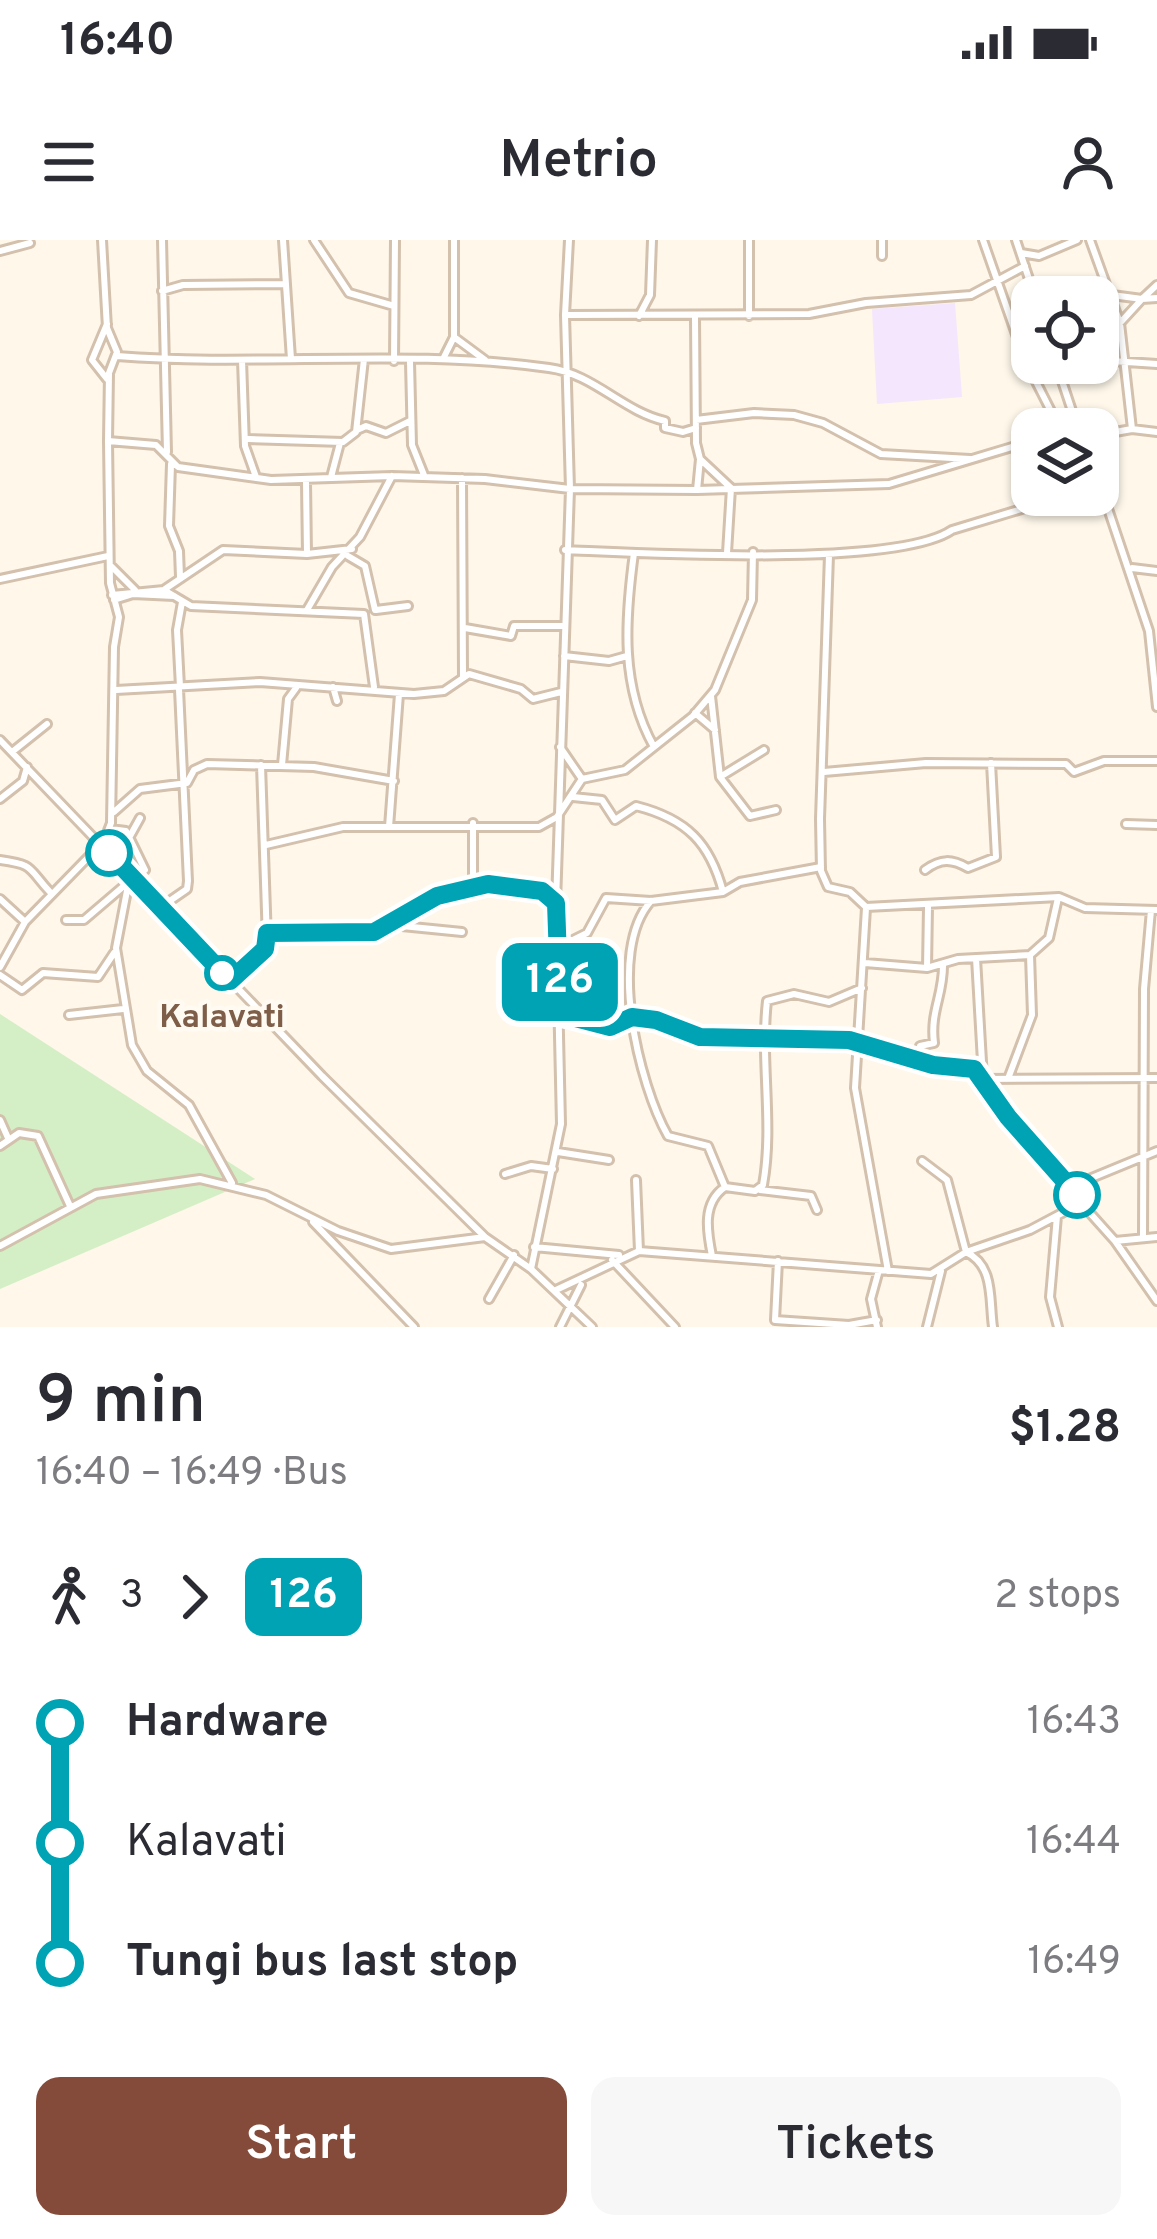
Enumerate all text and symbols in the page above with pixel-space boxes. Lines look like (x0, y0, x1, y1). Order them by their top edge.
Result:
text: 16:40 (60, 14, 175, 71)
text: Metrio (499, 128, 658, 197)
icon: menu (36, 129, 102, 195)
icon: person (1055, 129, 1121, 195)
map controls (1011, 276, 1119, 516)
button: locate (1011, 276, 1119, 384)
button: layers (1011, 408, 1119, 516)
unlabelled marker (87, 831, 131, 875)
line badge: 126 (491, 943, 629, 1021)
text: 126 (526, 955, 594, 1008)
marker: Kalavati (206, 957, 238, 989)
place label: Kalavati (159, 998, 285, 1040)
unlabelled marker (1055, 1173, 1099, 1217)
text: 9 min (36, 1363, 206, 1446)
text: $1.28 (1009, 1401, 1121, 1458)
text: 16:40 – 16:49 · Bus (36, 1450, 348, 1499)
icon: walk (36, 1564, 102, 1630)
icon: forward (161, 1564, 227, 1630)
text: 126 (269, 1570, 338, 1623)
text: 3 (120, 1573, 143, 1622)
text: 2 stops (994, 1573, 1121, 1622)
text: Hardware (126, 1695, 329, 1752)
text: 16:43 (1027, 1699, 1121, 1748)
text: Kalavati (126, 1815, 287, 1872)
text: 16:44 (1026, 1819, 1121, 1868)
text: Tungi bus last stop (126, 1935, 518, 1992)
text: 16:49 (1027, 1939, 1121, 1988)
button: Start (36, 2077, 567, 2215)
button: Tickets (591, 2077, 1121, 2215)

